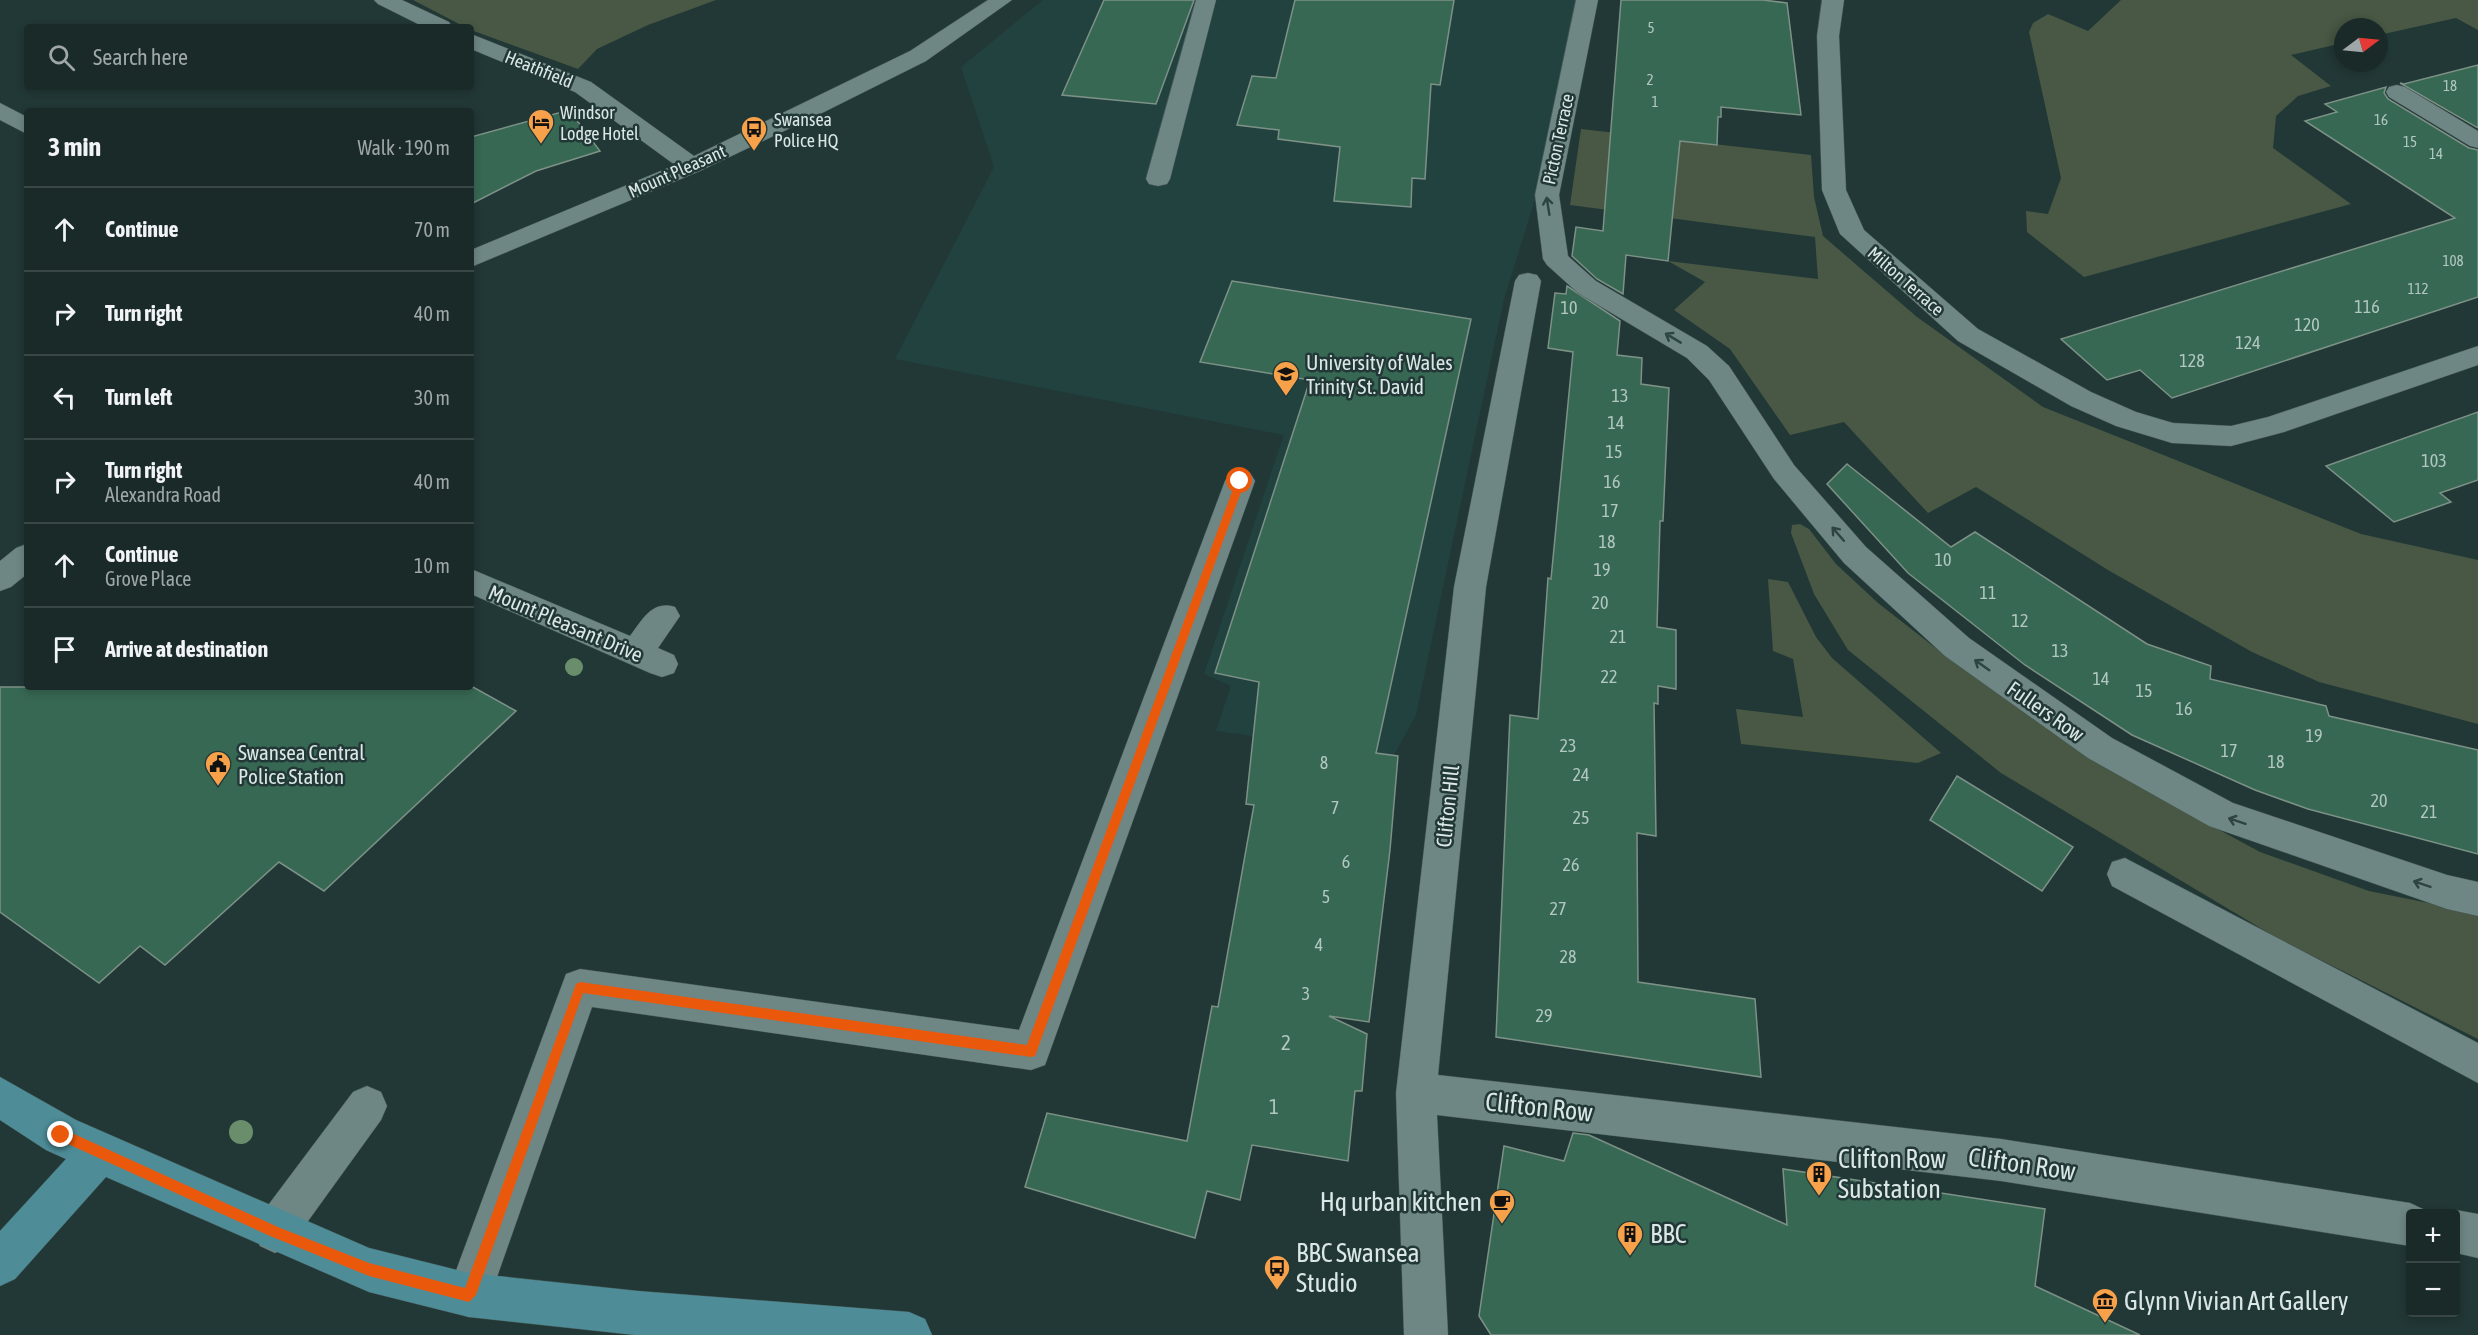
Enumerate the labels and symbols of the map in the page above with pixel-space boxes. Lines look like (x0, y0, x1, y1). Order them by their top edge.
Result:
north arrow (2334, 18, 2388, 72)
house number: 5 (1647, 19, 1655, 36)
street label: Heathfield (502, 46, 576, 92)
house number: 2 (1646, 71, 1654, 88)
house number: 18 (2443, 77, 2457, 94)
street label: Picton Terrace (1538, 92, 1578, 186)
house number: 1 (1651, 93, 1659, 110)
place label: Windsor Lodge Hotel (560, 102, 639, 144)
hotel icon: Windsor Lodge Hotel (526, 107, 556, 145)
place label: Swansea Police HQ (774, 109, 839, 151)
house number: 16 (2374, 111, 2388, 128)
bus stop icon: Swansea Police HQ (739, 114, 769, 152)
house number: 15 (2403, 133, 2417, 150)
street label: Mount Pleasant (625, 140, 729, 202)
house number: 14 (2429, 145, 2443, 162)
one-way arrow (1543, 197, 1554, 216)
street label: Milton Terrace (1864, 242, 1948, 320)
house number: 108 (2442, 252, 2464, 269)
house number: 112 (2407, 280, 2429, 297)
house number: 116 (2354, 296, 2380, 317)
house number: 10 (1561, 297, 1577, 318)
house number: 120 (2294, 314, 2320, 335)
one-way arrow (1665, 331, 1682, 343)
house number: 124 (2235, 332, 2261, 353)
place label: University of Wales Trinity St. David (1306, 350, 1453, 398)
house number: 128 (2179, 350, 2205, 371)
school or university icon: University of Wales Trinity St. David (1271, 359, 1301, 397)
house number: 13 (1612, 385, 1628, 406)
house number: 14 (1608, 412, 1624, 433)
house number: 15 (1606, 441, 1622, 462)
house number: 103 (2421, 450, 2447, 471)
route start (1226, 467, 1252, 493)
house number: 16 (1604, 471, 1620, 492)
house number: 17 (1602, 500, 1618, 521)
one-way arrow (1831, 526, 1844, 542)
house number: 18 (1599, 531, 1615, 552)
house number: 10 (1935, 549, 1951, 570)
house number: 19 (1594, 559, 1610, 580)
street label: Mount Pleasant Drive (485, 580, 647, 666)
house number: 11 (1980, 582, 1996, 603)
house number: 20 (1592, 592, 1608, 613)
house number: 12 (2012, 610, 2028, 631)
house number: 21 (1610, 626, 1626, 647)
house number: 13 (2052, 640, 2068, 661)
one-way arrow (1974, 659, 1990, 671)
house number: 22 (1601, 666, 1617, 687)
house number: 14 (2093, 668, 2109, 689)
street label: Fullers Row (2003, 676, 2089, 746)
house number: 15 (2136, 680, 2152, 701)
house number: 16 (2176, 698, 2192, 719)
house number: 19 (2306, 725, 2322, 746)
house number: 23 (1560, 735, 1576, 756)
place label: Swansea Central Police Station (238, 740, 365, 788)
house number: 17 (2221, 740, 2237, 761)
public building icon: Swansea Central Police Station (203, 749, 233, 787)
house number: 18 (2268, 751, 2284, 772)
house number: 8 (1320, 752, 1328, 773)
street label: Clifton Hill (1431, 763, 1463, 848)
house number: 24 (1573, 764, 1589, 785)
house number: 20 (2371, 790, 2387, 811)
house number: 7 (1331, 797, 1339, 818)
house number: 21 (2421, 801, 2437, 822)
house number: 25 (1573, 807, 1589, 828)
one-way arrow (2228, 814, 2247, 825)
house number: 6 (1342, 851, 1350, 872)
house number: 26 (1563, 854, 1579, 875)
one-way arrow (2413, 877, 2432, 888)
house number: 5 (1322, 886, 1330, 907)
house number: 27 (1550, 898, 1566, 919)
house number: 4 (1315, 934, 1323, 955)
house number: 28 (1560, 946, 1576, 967)
house number: 3 (1302, 983, 1310, 1004)
house number: 29 (1536, 1005, 1552, 1026)
house number: 2 (1281, 1030, 1291, 1054)
street label: Clifton Row (1484, 1086, 1595, 1128)
house number: 1 (1269, 1094, 1279, 1118)
route end (47, 1121, 73, 1147)
street label: Clifton Row (1967, 1142, 2078, 1186)
place label: Clifton Row Substation (1838, 1144, 1946, 1204)
building icon: Clifton Row Substation (1804, 1159, 1834, 1197)
place label: Hq urban kitchen (1320, 1187, 1482, 1217)
cafe icon: Hq urban kitchen (1487, 1187, 1517, 1225)
building icon: BBC (1615, 1219, 1645, 1257)
place label: BBC (1650, 1219, 1687, 1249)
place label: BBC Swansea Studio (1296, 1238, 1420, 1298)
bus stop icon: BBC Swansea Studio (1262, 1253, 1292, 1291)
museum icon: Glynn Vivian Art Gallery (2090, 1286, 2120, 1324)
place label: Glynn Vivian Art Gallery (2124, 1286, 2349, 1316)

